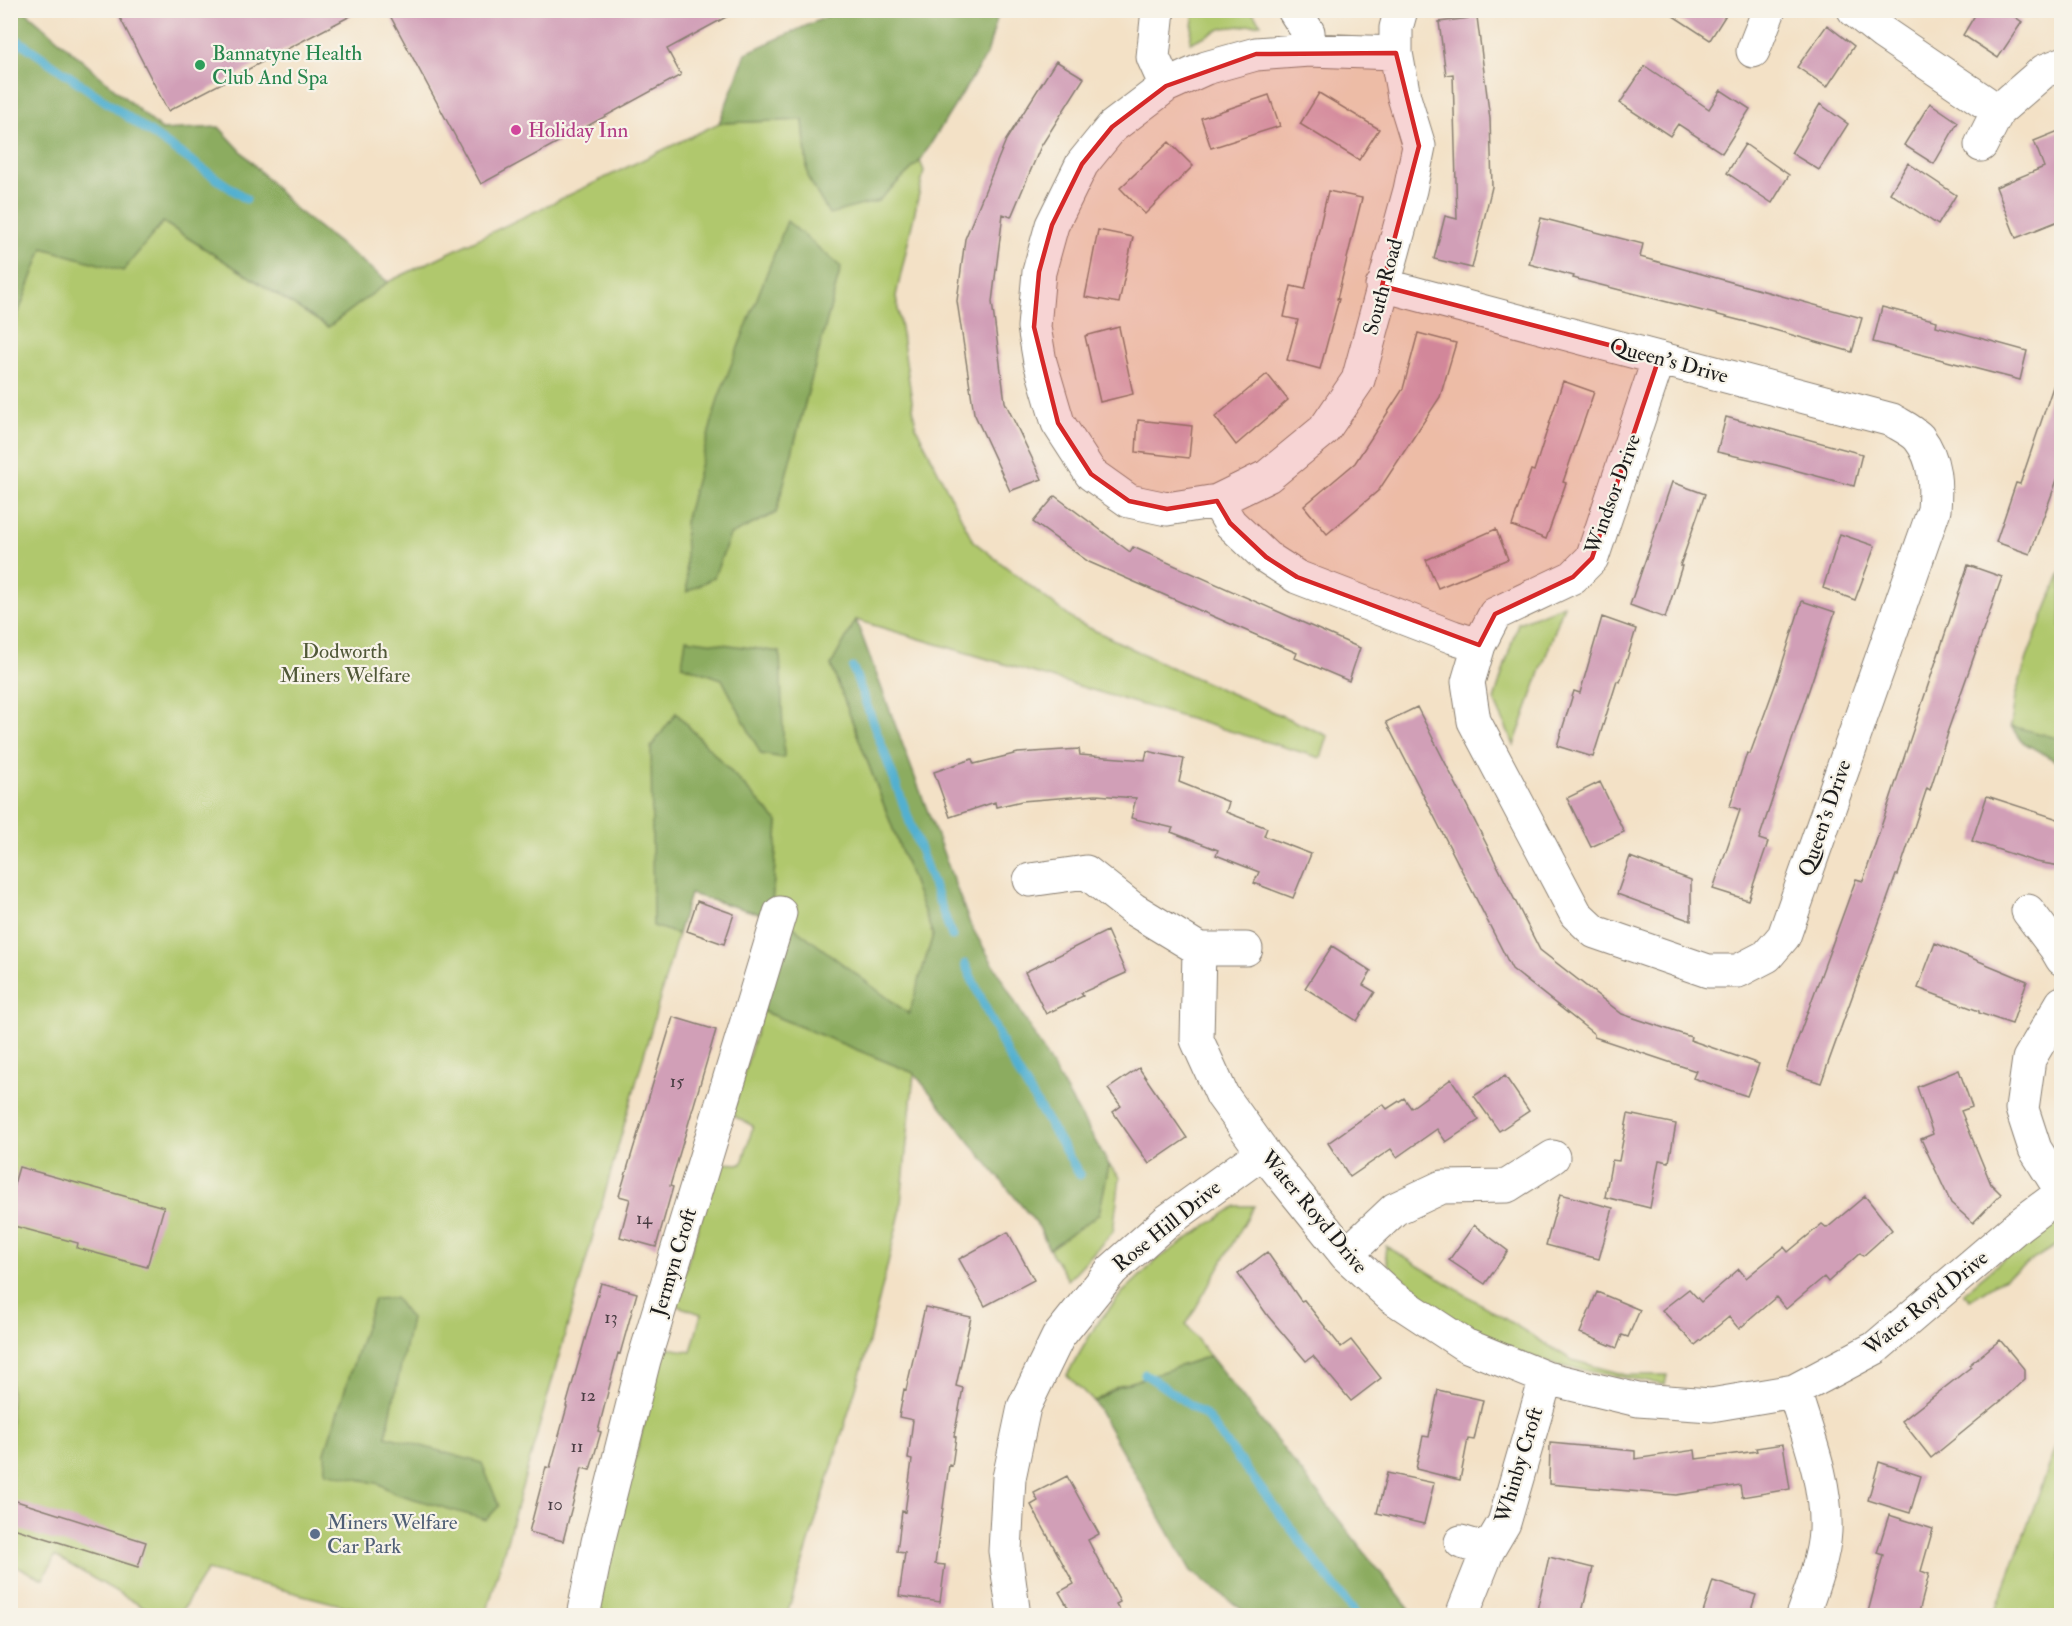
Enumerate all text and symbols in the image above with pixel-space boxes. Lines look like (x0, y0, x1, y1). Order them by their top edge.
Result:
place label: Bannatyne Health Club And Spa (212, 40, 362, 91)
marker: Bannatyne Health Club And Spa (193, 58, 207, 72)
place label: Holiday Inn (528, 117, 629, 144)
marker: Holiday Inn (509, 123, 523, 137)
street label: South Road (1357, 235, 1409, 338)
street label: Queen's Drive (1607, 332, 1731, 390)
street label: Windsor Drive (1578, 430, 1647, 559)
park label: Dodworth Miners Welfare (280, 638, 411, 689)
street label: Queen's Drive (1792, 756, 1858, 880)
house number: 15 (670, 1070, 684, 1093)
street label: Water Royd Drive (1254, 1144, 1374, 1279)
street label: Rose Hill Drive (1107, 1174, 1227, 1278)
street label: Jermyn Croft (644, 1204, 703, 1320)
house number: 14 (636, 1207, 653, 1230)
street label: Water Royd Drive (1857, 1244, 1994, 1362)
house number: 13 (604, 1306, 618, 1329)
house number: 12 (580, 1384, 596, 1407)
street label: Whinby Croft (1488, 1404, 1549, 1527)
house number: 11 (571, 1435, 583, 1458)
house number: 10 (547, 1493, 563, 1516)
place label: Miners Welfare Car Park (327, 1509, 458, 1560)
marker: Miners Welfare Car Park (308, 1527, 322, 1541)

